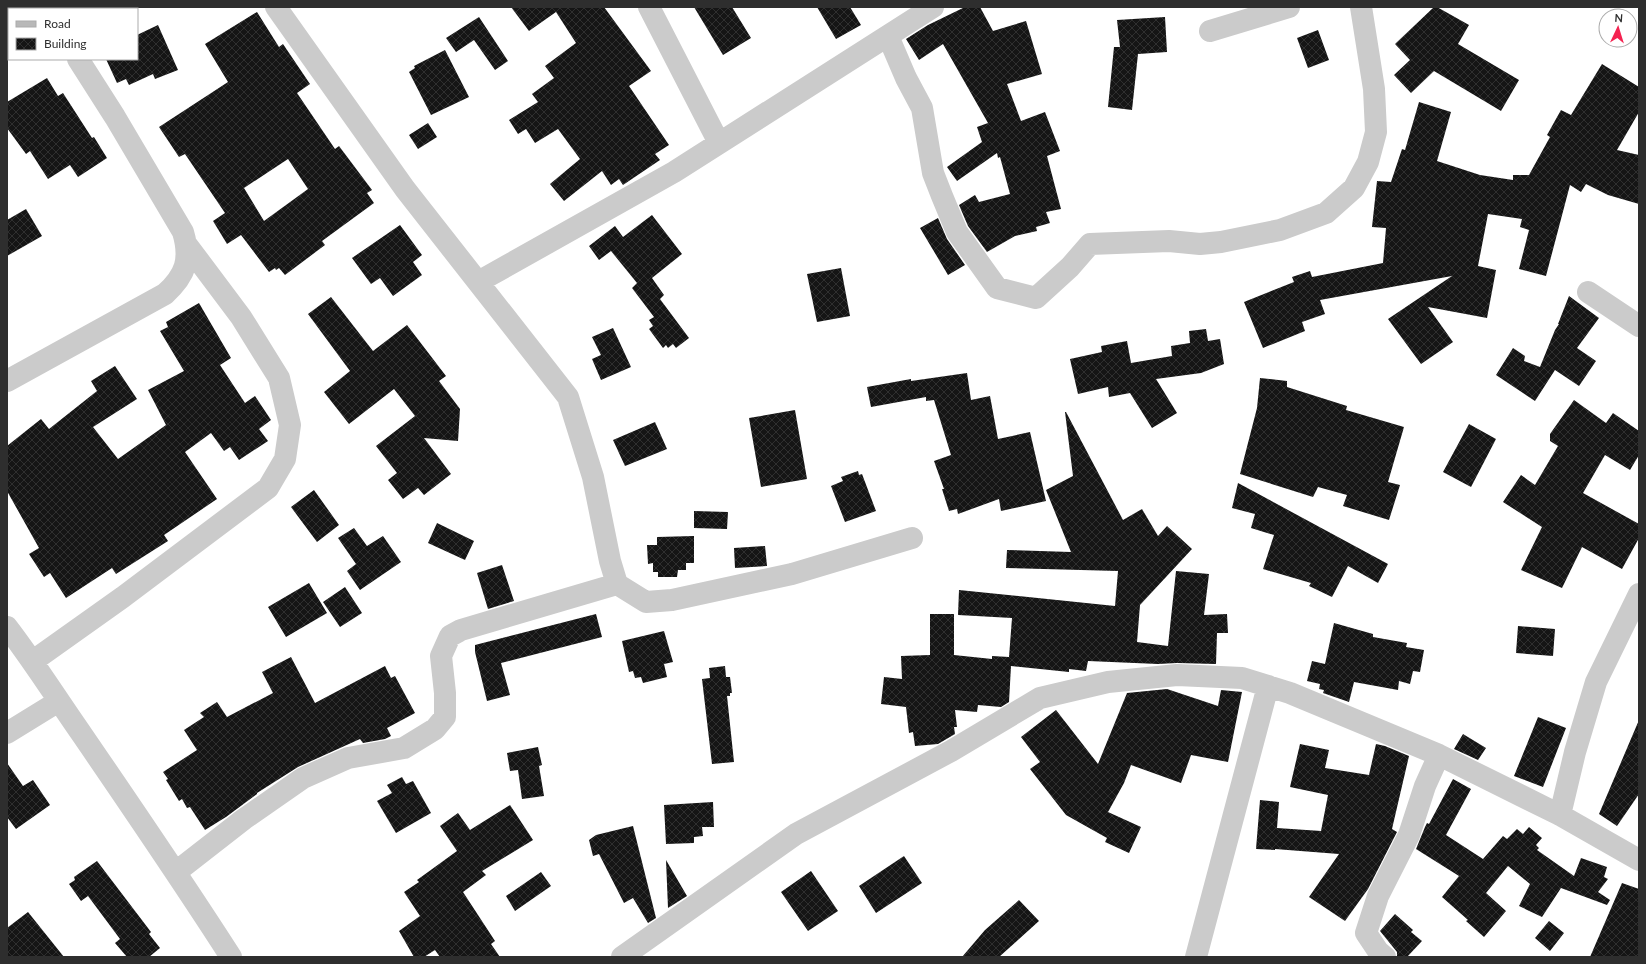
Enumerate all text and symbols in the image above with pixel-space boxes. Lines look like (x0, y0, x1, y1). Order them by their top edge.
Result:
legend (8, 8, 138, 60)
north arrow (1598, 8, 1638, 48)
text: N (1614, 11, 1623, 24)
text: Road (44, 16, 71, 31)
text: Building (44, 36, 87, 51)

